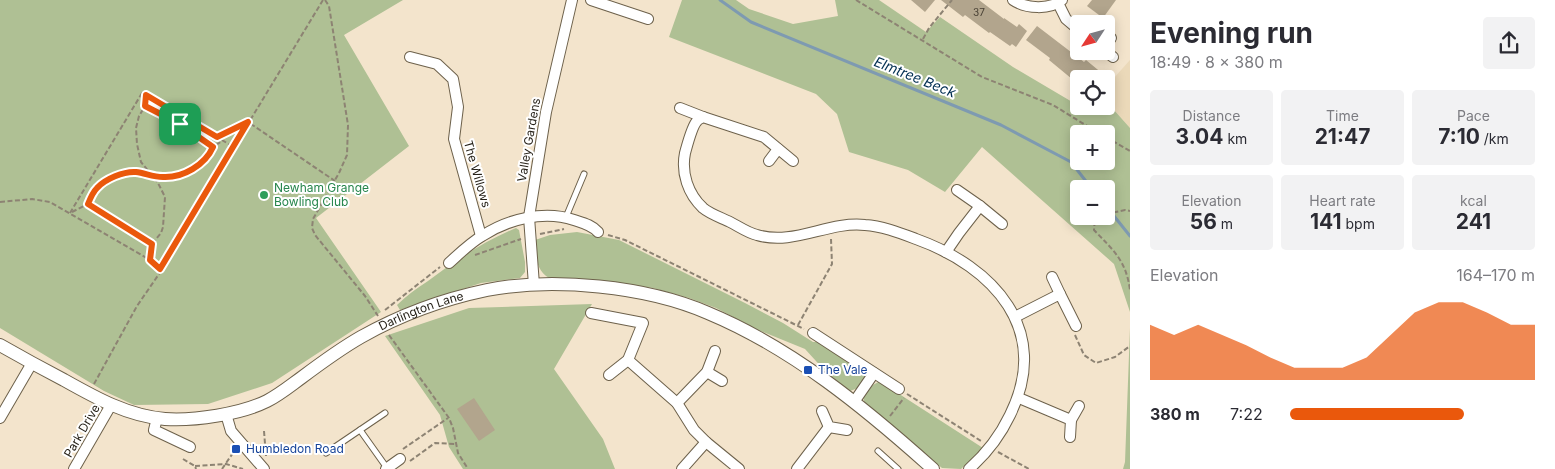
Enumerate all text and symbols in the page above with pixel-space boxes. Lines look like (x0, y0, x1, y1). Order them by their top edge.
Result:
house number: 37 (973, 6, 985, 18)
north arrow (1070, 15, 1115, 60)
map controls (1070, 15, 1115, 225)
text: Evening run (1150, 16, 1313, 50)
button: share (1483, 17, 1535, 69)
water label: Elmtree Beck (872, 52, 959, 101)
text: 18:49 · 8 × 380 m (1150, 52, 1283, 72)
button: locate (1070, 70, 1115, 115)
street label: Valley Gardens (514, 97, 543, 183)
pin (159, 103, 201, 145)
text: Distance (1183, 107, 1240, 124)
text: Time (1326, 107, 1359, 124)
text: Pace (1457, 107, 1490, 124)
icon: arrive (166, 110, 194, 138)
text: 3.04 (1176, 124, 1224, 149)
text: 21:47 (1315, 124, 1370, 149)
text: 7:10 (1438, 124, 1480, 149)
button: + (1070, 125, 1115, 170)
text: km (1224, 130, 1247, 147)
text: /km (1480, 130, 1509, 147)
street label: The Willows (461, 139, 494, 209)
place label: Newham Grange Bowling Club (274, 180, 369, 209)
button: − (1070, 180, 1115, 225)
marker: Newham Grange Bowling Club (258, 189, 270, 201)
text: Elevation (1182, 192, 1242, 209)
text: Heart rate (1309, 192, 1376, 209)
text: kcal (1460, 192, 1487, 209)
text: 56 (1190, 209, 1217, 234)
text: 141 (1310, 209, 1342, 234)
text: 241 (1456, 209, 1491, 234)
text: m (1217, 215, 1233, 232)
text: bpm (1342, 215, 1375, 232)
text: Elevation (1150, 265, 1219, 285)
text: 164–170 m (1456, 265, 1535, 285)
street label: Darlington Lane (376, 288, 465, 334)
place label: The Vale (818, 362, 868, 377)
marker: The Vale (802, 364, 814, 376)
street label: Park Drive (60, 402, 103, 460)
text: 380 m (1150, 404, 1200, 424)
text: 7:22 (1230, 404, 1263, 424)
place label: Humbledon Road (246, 441, 344, 456)
marker: Humbledon Road (230, 443, 242, 455)

